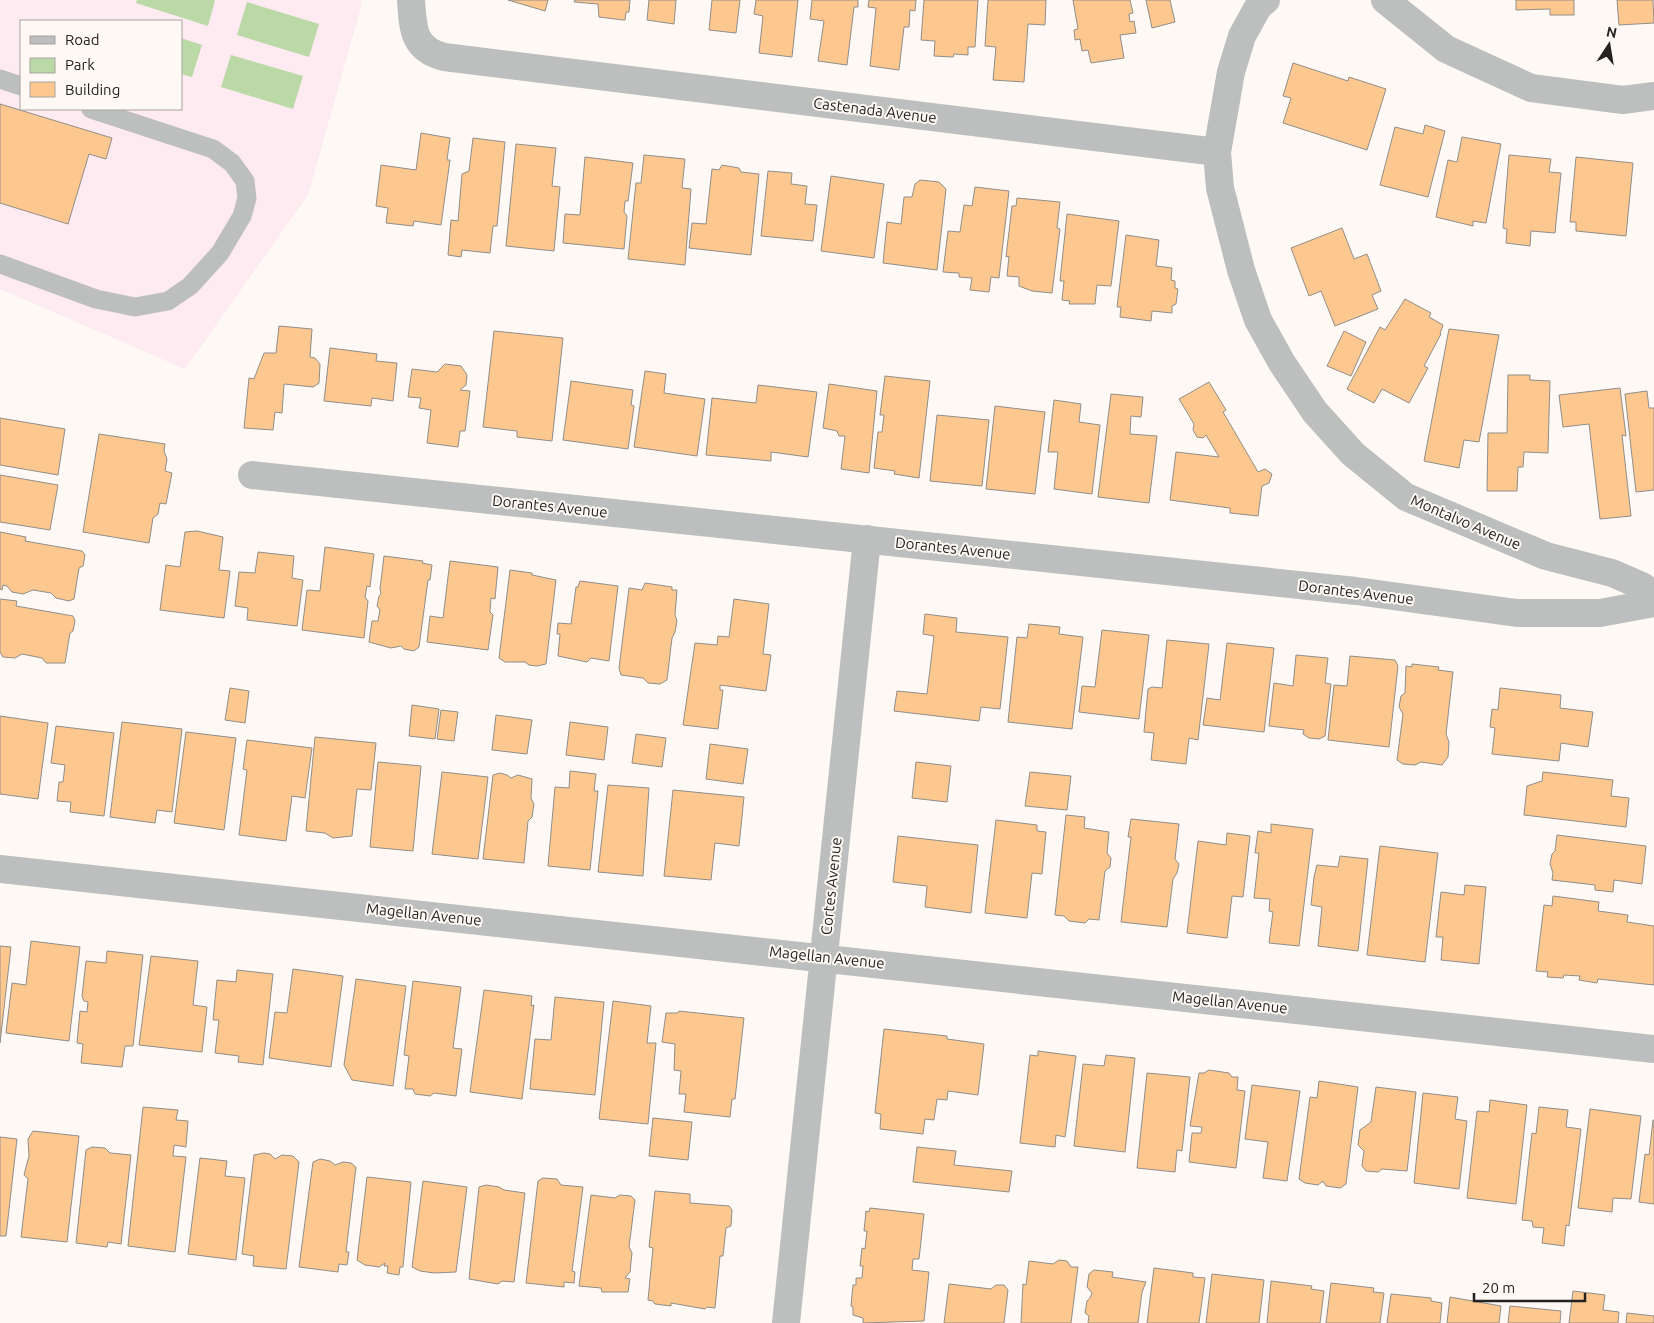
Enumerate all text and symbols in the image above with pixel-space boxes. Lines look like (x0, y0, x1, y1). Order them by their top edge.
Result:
legend (20, 20, 182, 110)
north arrow (1584, 20, 1634, 70)
text: N (1605, 23, 1618, 41)
text: Road (65, 31, 100, 48)
text: Park (65, 56, 95, 73)
text: Building (65, 81, 120, 98)
street label: Castenada Avenue (812, 94, 938, 126)
street label: Dorantes Avenue (491, 491, 609, 521)
street label: Montalvo Avenue (1408, 491, 1524, 553)
street label: Dorantes Avenue (894, 533, 1012, 563)
street label: Dorantes Avenue (1297, 576, 1415, 608)
street label: Cortes Avenue (817, 836, 845, 936)
street label: Magellan Avenue (366, 899, 482, 929)
street label: Magellan Avenue (769, 942, 885, 972)
street label: Magellan Avenue (1172, 987, 1288, 1017)
scale bar (1474, 1270, 1585, 1302)
text: 20 m (1482, 1279, 1515, 1296)

